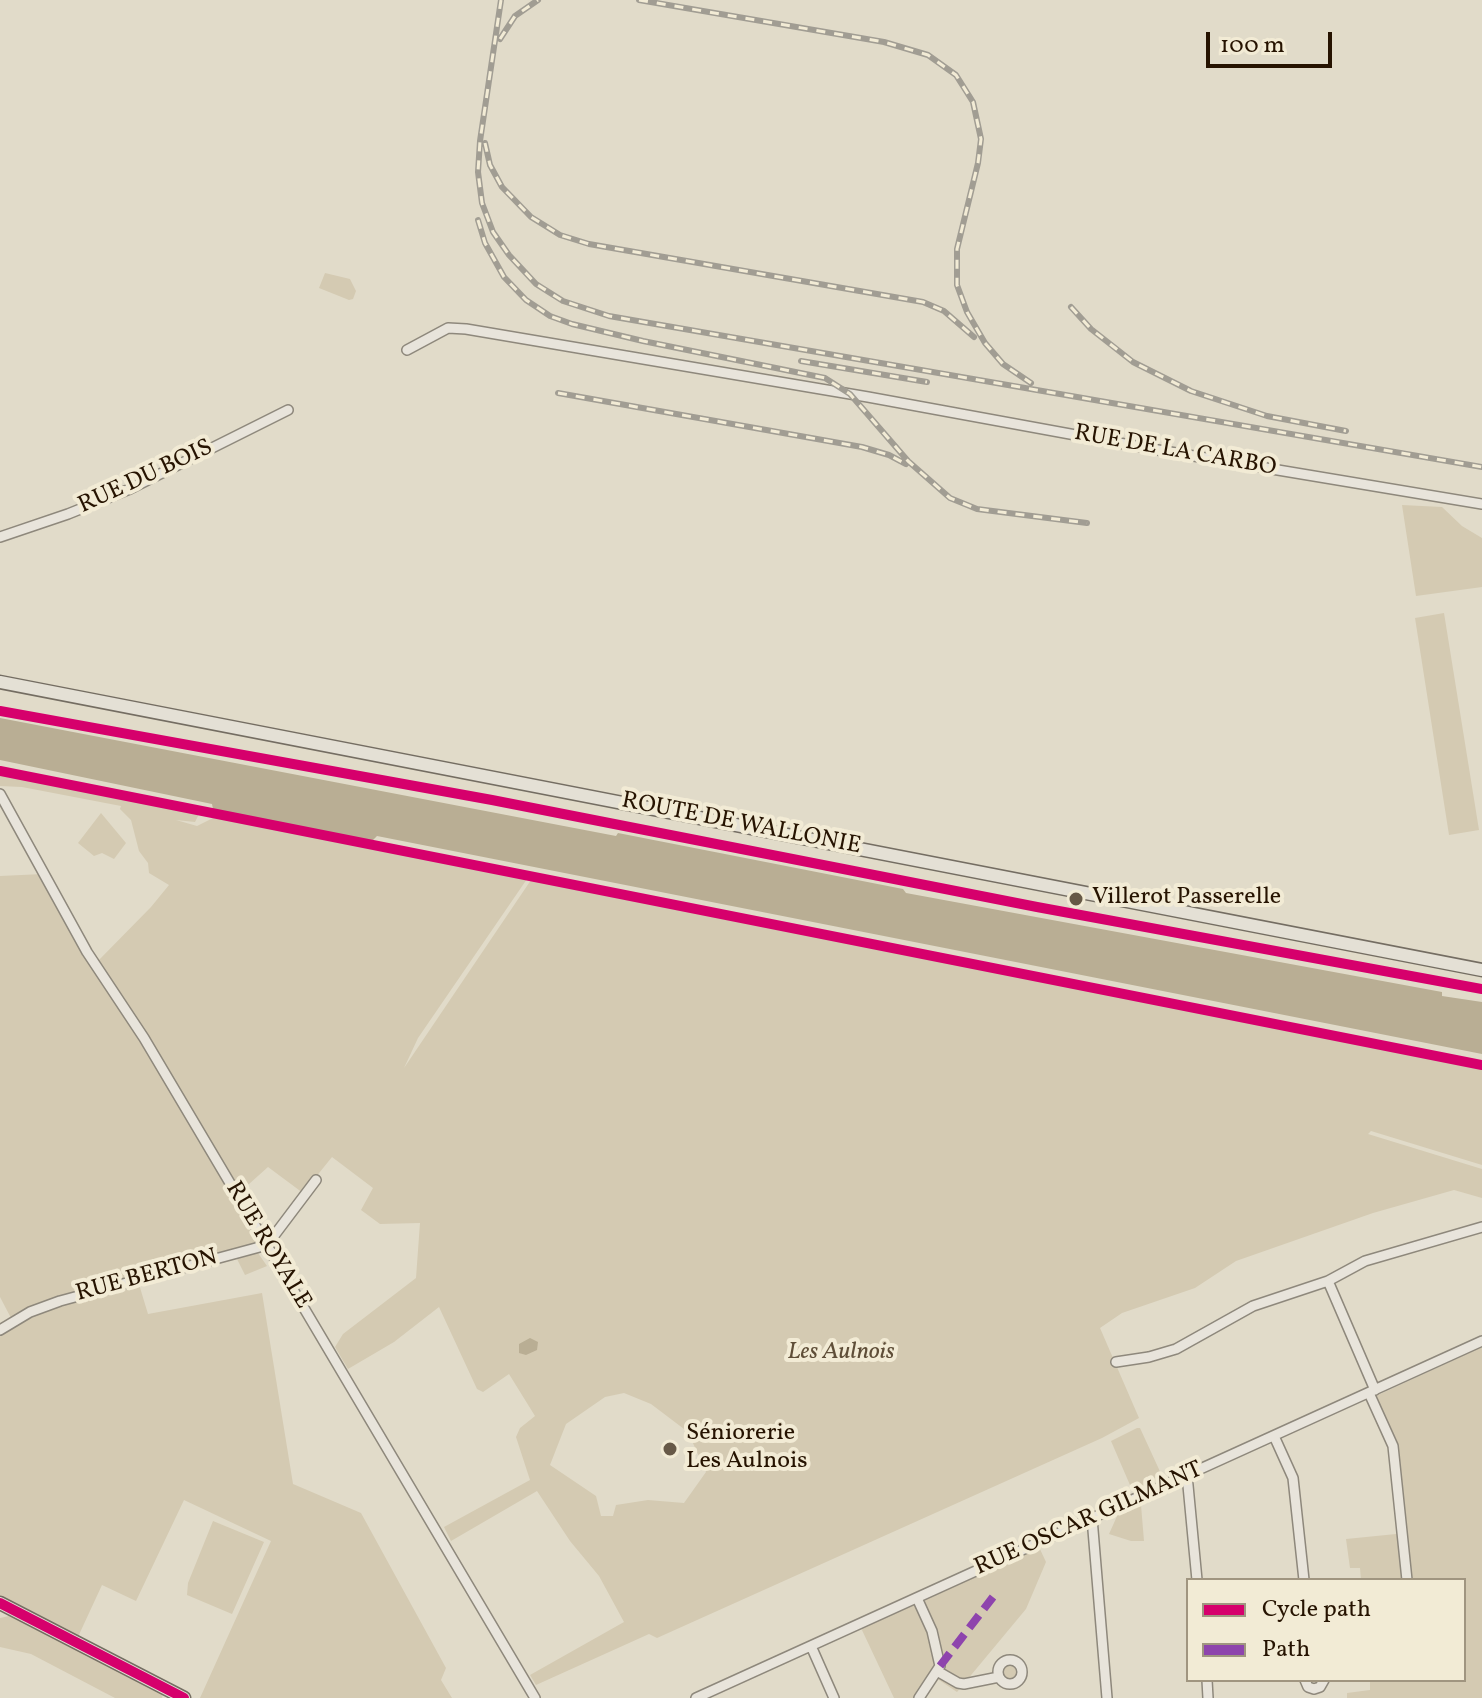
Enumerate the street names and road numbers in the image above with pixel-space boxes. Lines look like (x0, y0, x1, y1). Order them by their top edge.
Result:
street label: RUE DE LA CARBO (1072, 420, 1278, 484)
street label: RUE DU BOIS (74, 434, 218, 522)
street label: ROUTE DE WALLONIE (619, 788, 863, 862)
street label: RUE ROYALE (218, 1177, 316, 1315)
street label: RUE BERTON (73, 1244, 221, 1310)
street label: RUE OSCAR GILMANT (971, 1457, 1207, 1583)

